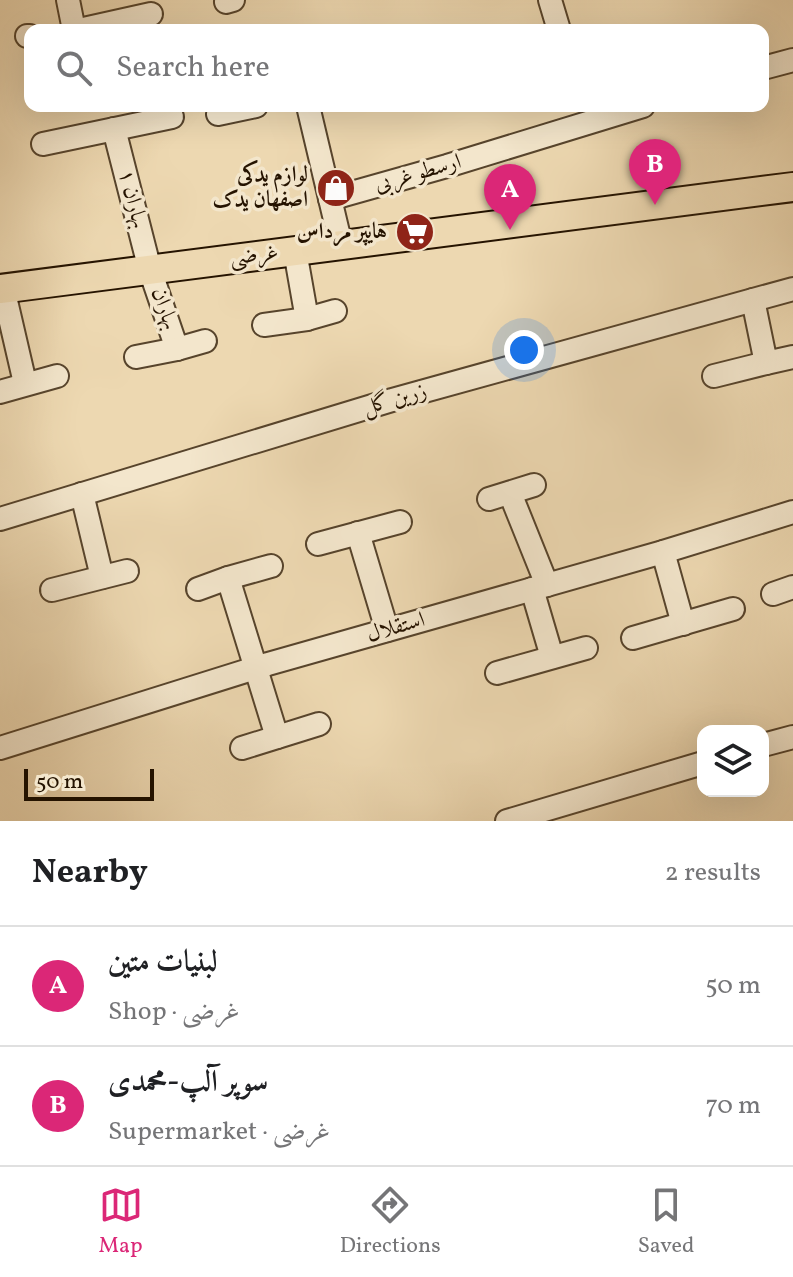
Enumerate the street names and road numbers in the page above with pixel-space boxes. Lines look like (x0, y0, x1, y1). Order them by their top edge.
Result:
street label: ارسطو غربی (371, 147, 465, 201)
street label: بهاران ۱ (110, 166, 154, 232)
street label: غرضی (228, 238, 280, 274)
street label: بهاران (142, 284, 186, 334)
street label: زرین گل (359, 376, 431, 424)
street label: استقلال (363, 605, 429, 651)

